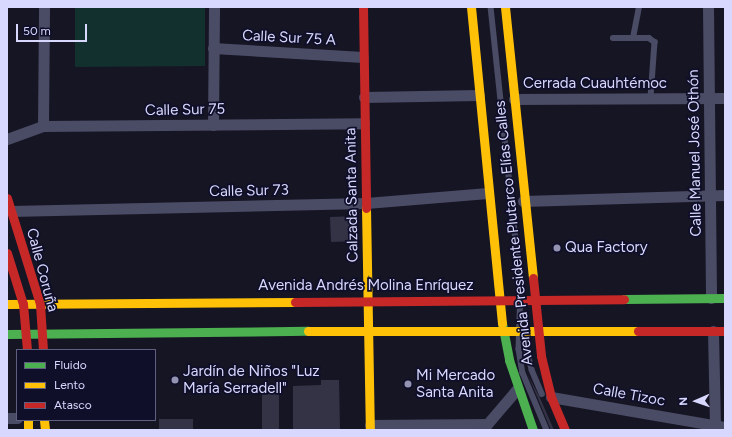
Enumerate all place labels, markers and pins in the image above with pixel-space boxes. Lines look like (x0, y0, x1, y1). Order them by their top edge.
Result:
place label: Qua Factory (565, 239, 648, 257)
marker: Qua Factory (552, 243, 562, 253)
place label: Jardín de Niños "Luz María Serradell" (183, 362, 320, 397)
place label: Mi Mercado Santa Anita (416, 366, 495, 401)
marker: Jardín de Niños "Luz María Serradell" (170, 375, 180, 385)
marker: Mi Mercado Santa Anita (403, 379, 413, 389)

